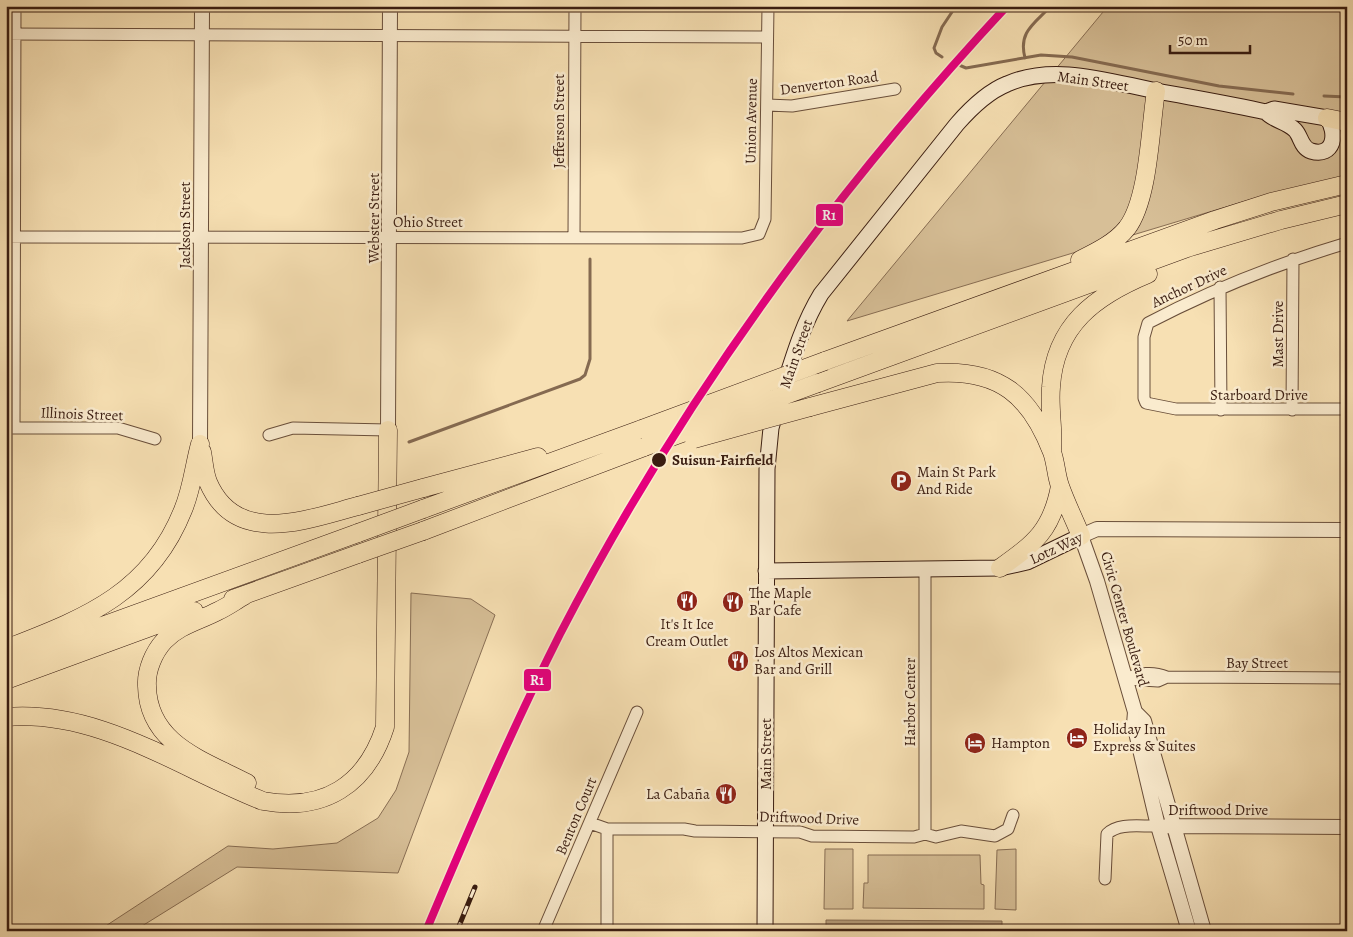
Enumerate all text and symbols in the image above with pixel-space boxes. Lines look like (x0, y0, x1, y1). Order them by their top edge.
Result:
scale bar (1170, 22, 1250, 54)
text: 50 m (1178, 30, 1208, 50)
street label: Denverton Road (779, 66, 880, 100)
street label: Main Street (1056, 66, 1130, 96)
street label: Jefferson Street (549, 74, 569, 168)
street label: Union Avenue (740, 78, 762, 164)
street label: Webster Street (364, 173, 384, 264)
street label: Jackson Street (175, 182, 195, 268)
line badge: R1 (815, 203, 844, 227)
text: R1 (822, 206, 836, 225)
street label: Ohio Street (393, 212, 463, 232)
street label: Anchor Drive (1147, 260, 1230, 313)
street label: Mast Drive (1268, 300, 1288, 368)
street label: Main Street (775, 317, 817, 391)
street label: Starboard Drive (1210, 385, 1308, 405)
street label: Illinois Street (40, 403, 124, 425)
place label: Suisun-Fairfield (672, 450, 775, 470)
marker: Suisun-Fairfield (650, 451, 668, 469)
place label: Main St Park And Ride (916, 462, 997, 499)
parking icon: Main St Park And Ride (889, 469, 913, 493)
street label: Lotz Way (1026, 527, 1086, 569)
street label: Civic Center Boulevard (1096, 549, 1154, 690)
place label: The Maple Bar Cafe (749, 583, 812, 620)
restaurant icon: It's It Ice Cream Outlet (675, 589, 699, 613)
restaurant icon: The Maple Bar Cafe (721, 590, 745, 614)
place label: It's It Ice Cream Outlet (646, 614, 728, 651)
place label: Los Altos Mexican Bar and Grill (754, 642, 863, 679)
restaurant icon: Los Altos Mexican Bar and Grill (726, 649, 750, 673)
street label: Bay Street (1226, 653, 1288, 673)
street label: Harbor Center (900, 657, 920, 747)
line badge: R1 (523, 668, 552, 692)
text: R1 (530, 671, 544, 690)
street label: Main Street (756, 718, 776, 790)
place label: Holiday Inn Express & Suites (1093, 719, 1196, 756)
hotel icon: Holiday Inn Express & Suites (1065, 726, 1089, 750)
hotel icon: Hampton (963, 731, 987, 755)
place label: Hampton (991, 733, 1050, 753)
street label: Benton Court (551, 774, 601, 858)
restaurant icon: La Cabaña (714, 782, 738, 806)
place label: La Cabaña (646, 784, 710, 804)
street label: Driftwood Drive (1168, 800, 1268, 820)
street label: Driftwood Drive (759, 806, 860, 830)

